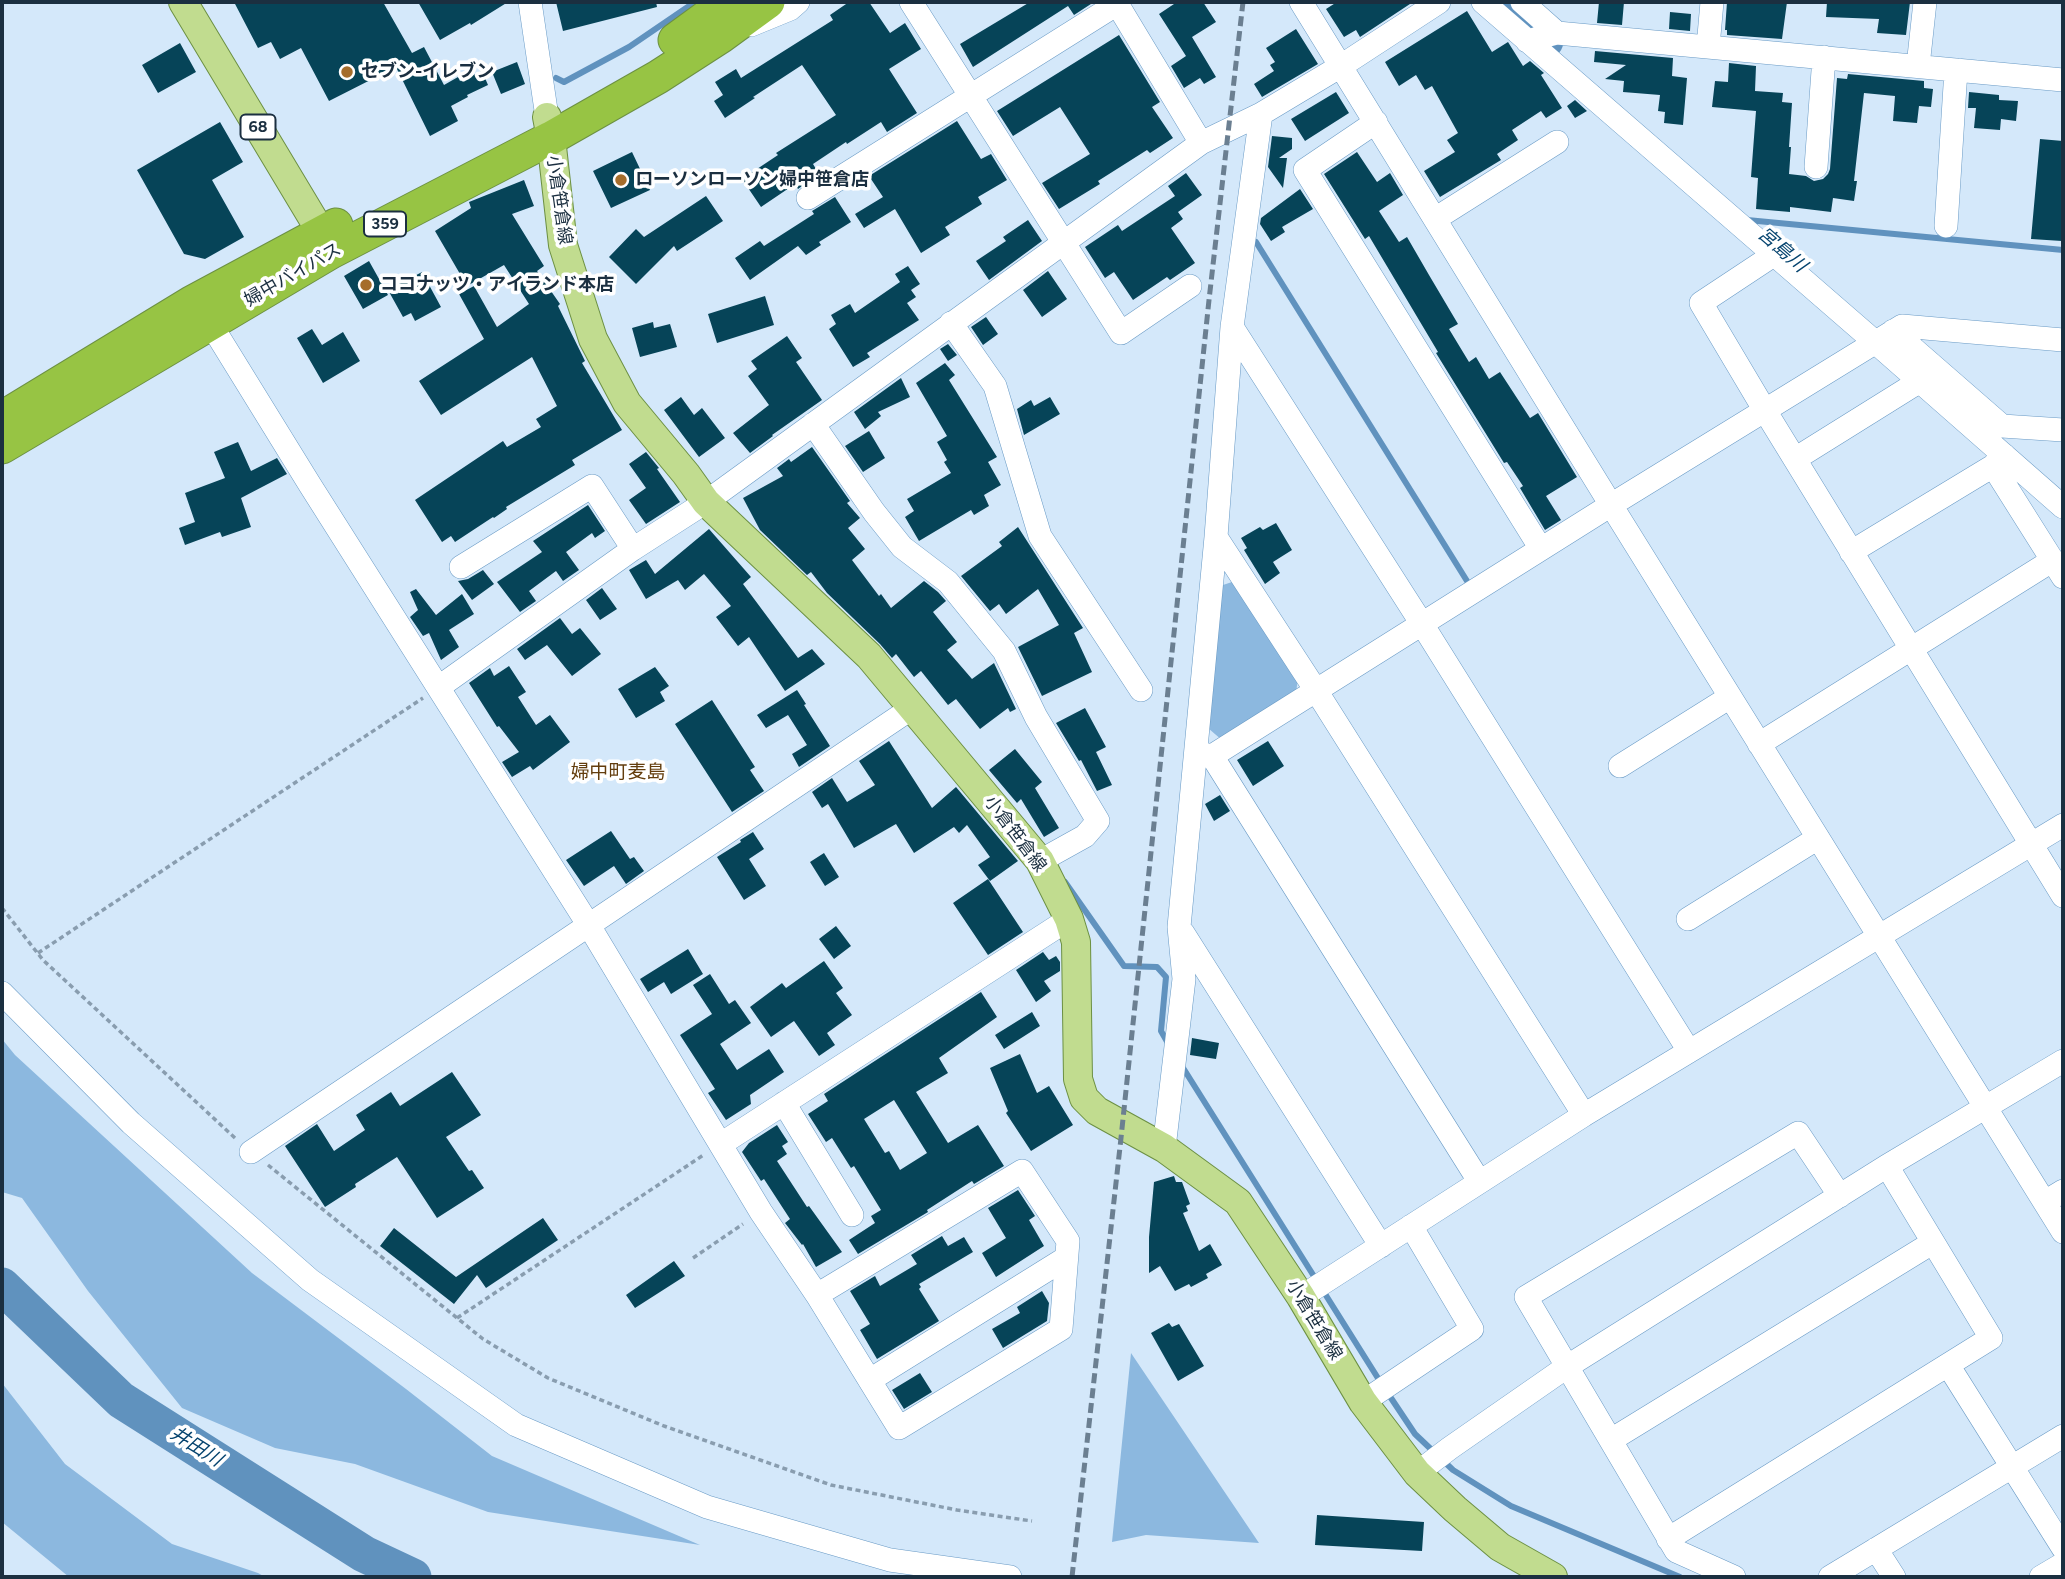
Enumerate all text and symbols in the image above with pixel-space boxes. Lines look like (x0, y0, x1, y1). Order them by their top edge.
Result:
place label: セブン-イレブン (361, 61, 494, 83)
marker: セブン-イレブン (339, 64, 355, 80)
road number: 68 (240, 114, 276, 140)
street label: 小倉笹倉線 (542, 154, 576, 246)
place label: ローソンローソン婦中笹倉店 (635, 169, 869, 191)
marker: ローソンローソン婦中笹倉店 (613, 172, 629, 188)
road number: 359 (364, 212, 406, 236)
water label: 宮島川 (1753, 223, 1811, 277)
street label: 婦中バイパス (241, 239, 345, 311)
place label: ココナッツ・アイランド本店 (380, 274, 614, 296)
marker: ココナッツ・アイランド本店 (358, 277, 374, 293)
district label: 婦中町麦島 (571, 761, 665, 783)
street label: 小倉笹倉線 (979, 792, 1051, 876)
street label: 小倉笹倉線 (1282, 1276, 1346, 1364)
water label: 井田川 (166, 1422, 226, 1472)

